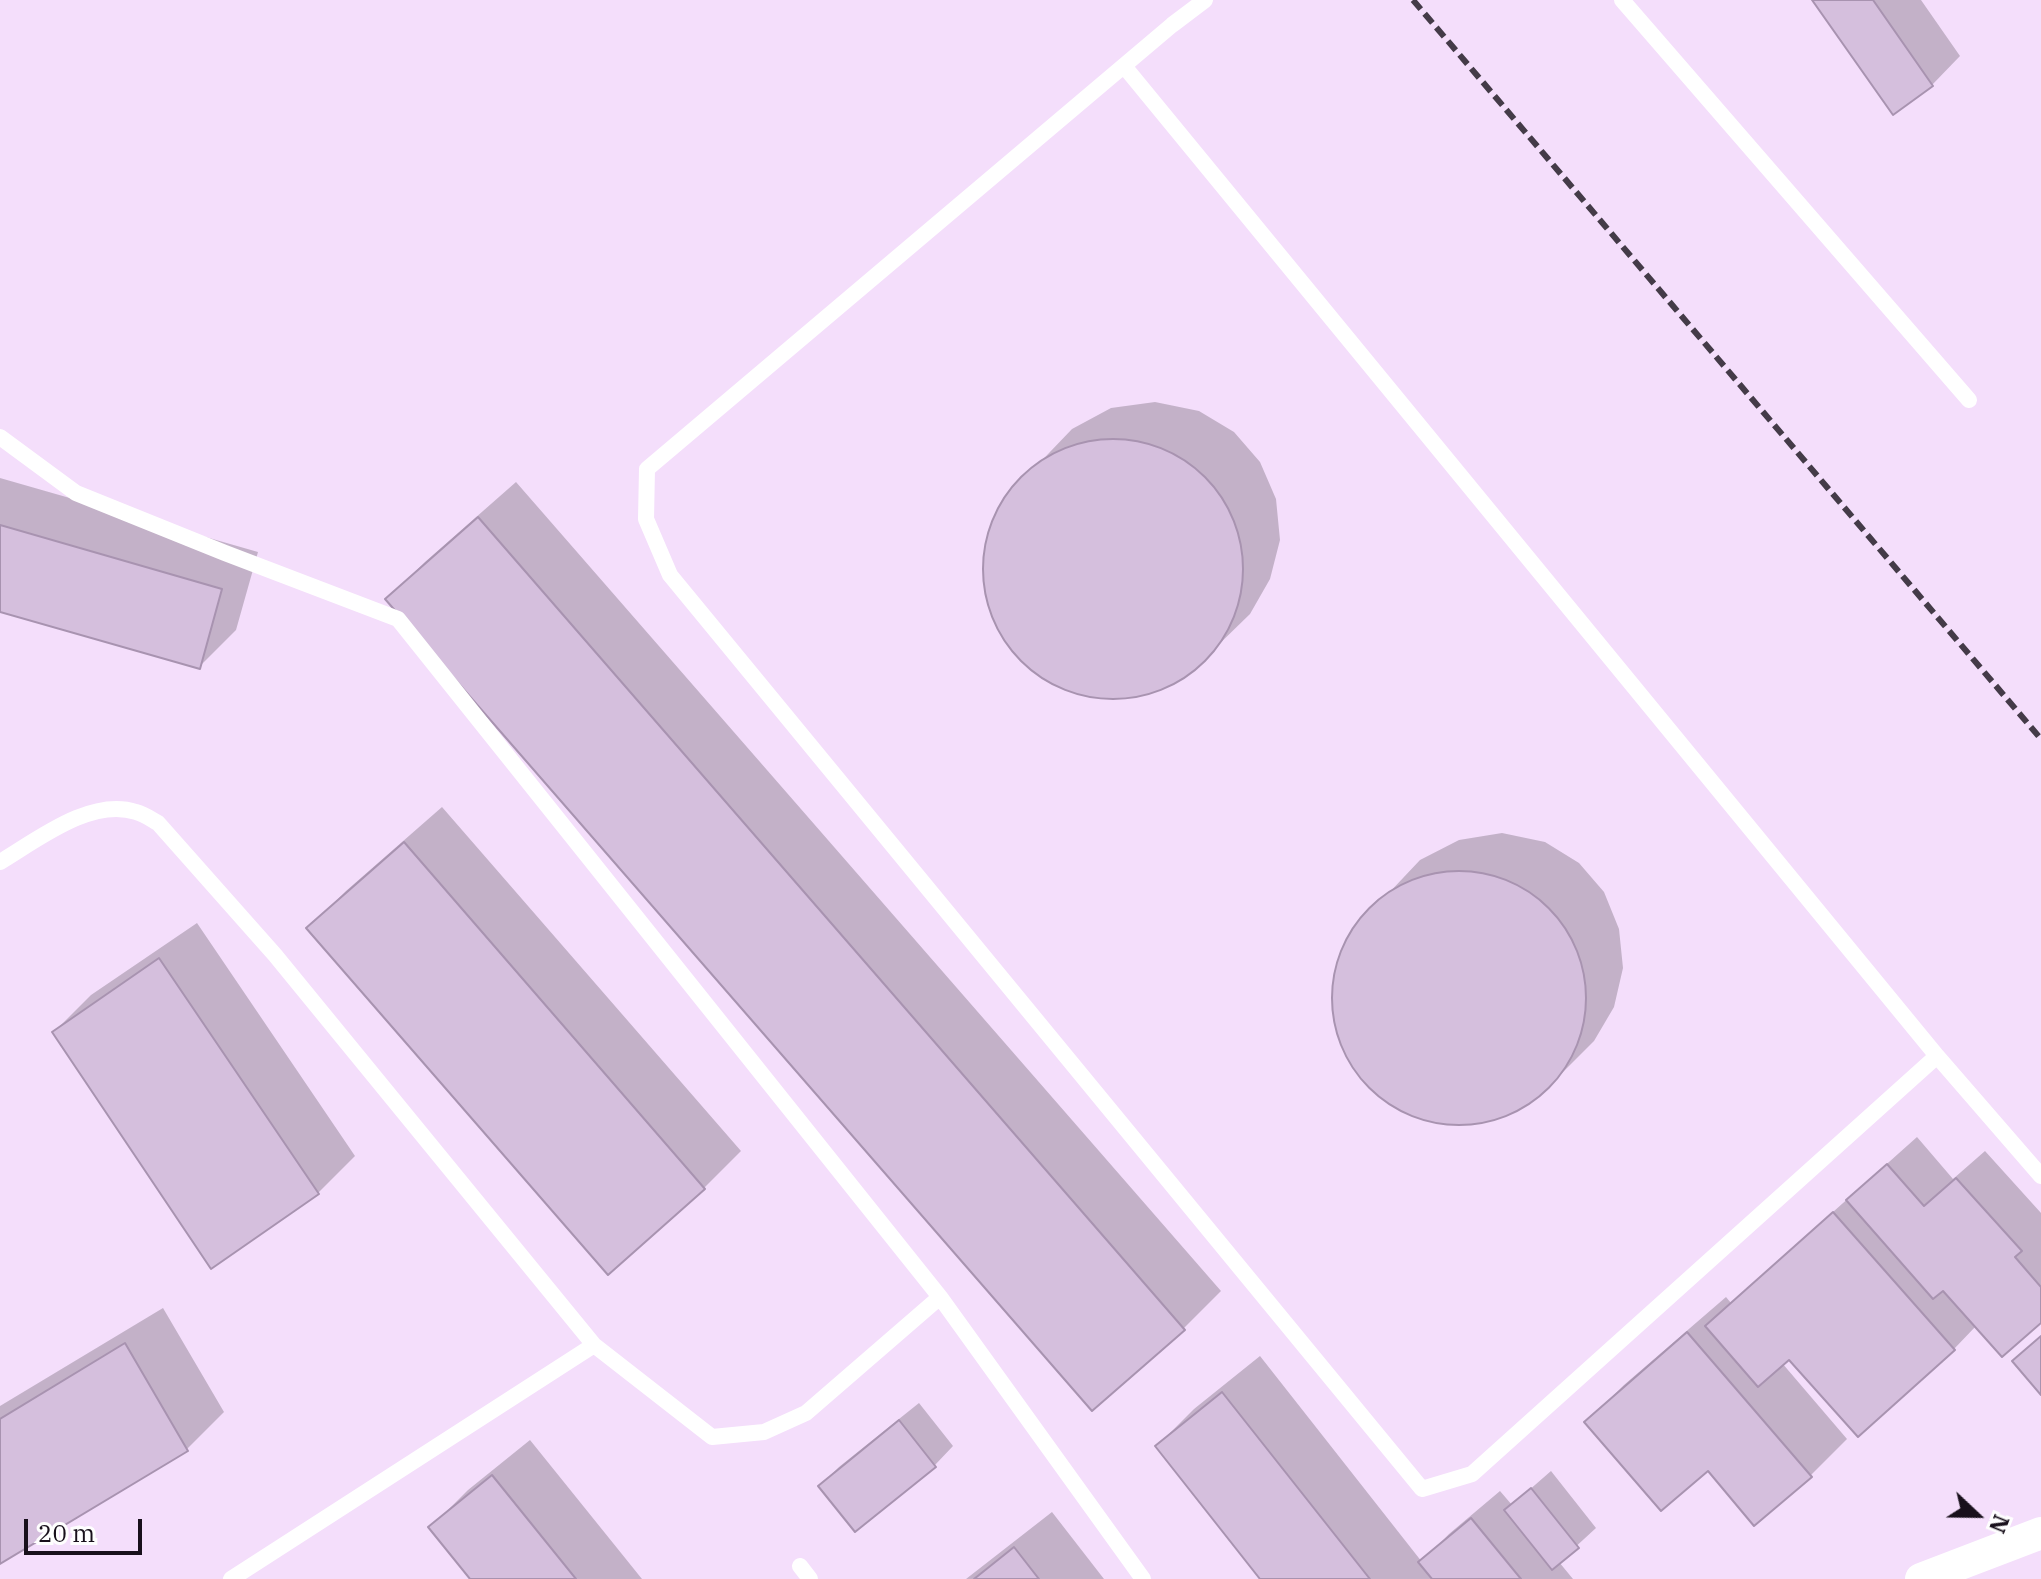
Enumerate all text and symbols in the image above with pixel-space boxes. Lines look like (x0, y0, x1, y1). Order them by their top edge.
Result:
north arrow (1937, 1475, 2017, 1555)
scale bar (28, 1503, 146, 1553)
text: N (1983, 1511, 2016, 1538)
text: 20 m (38, 1517, 95, 1549)

